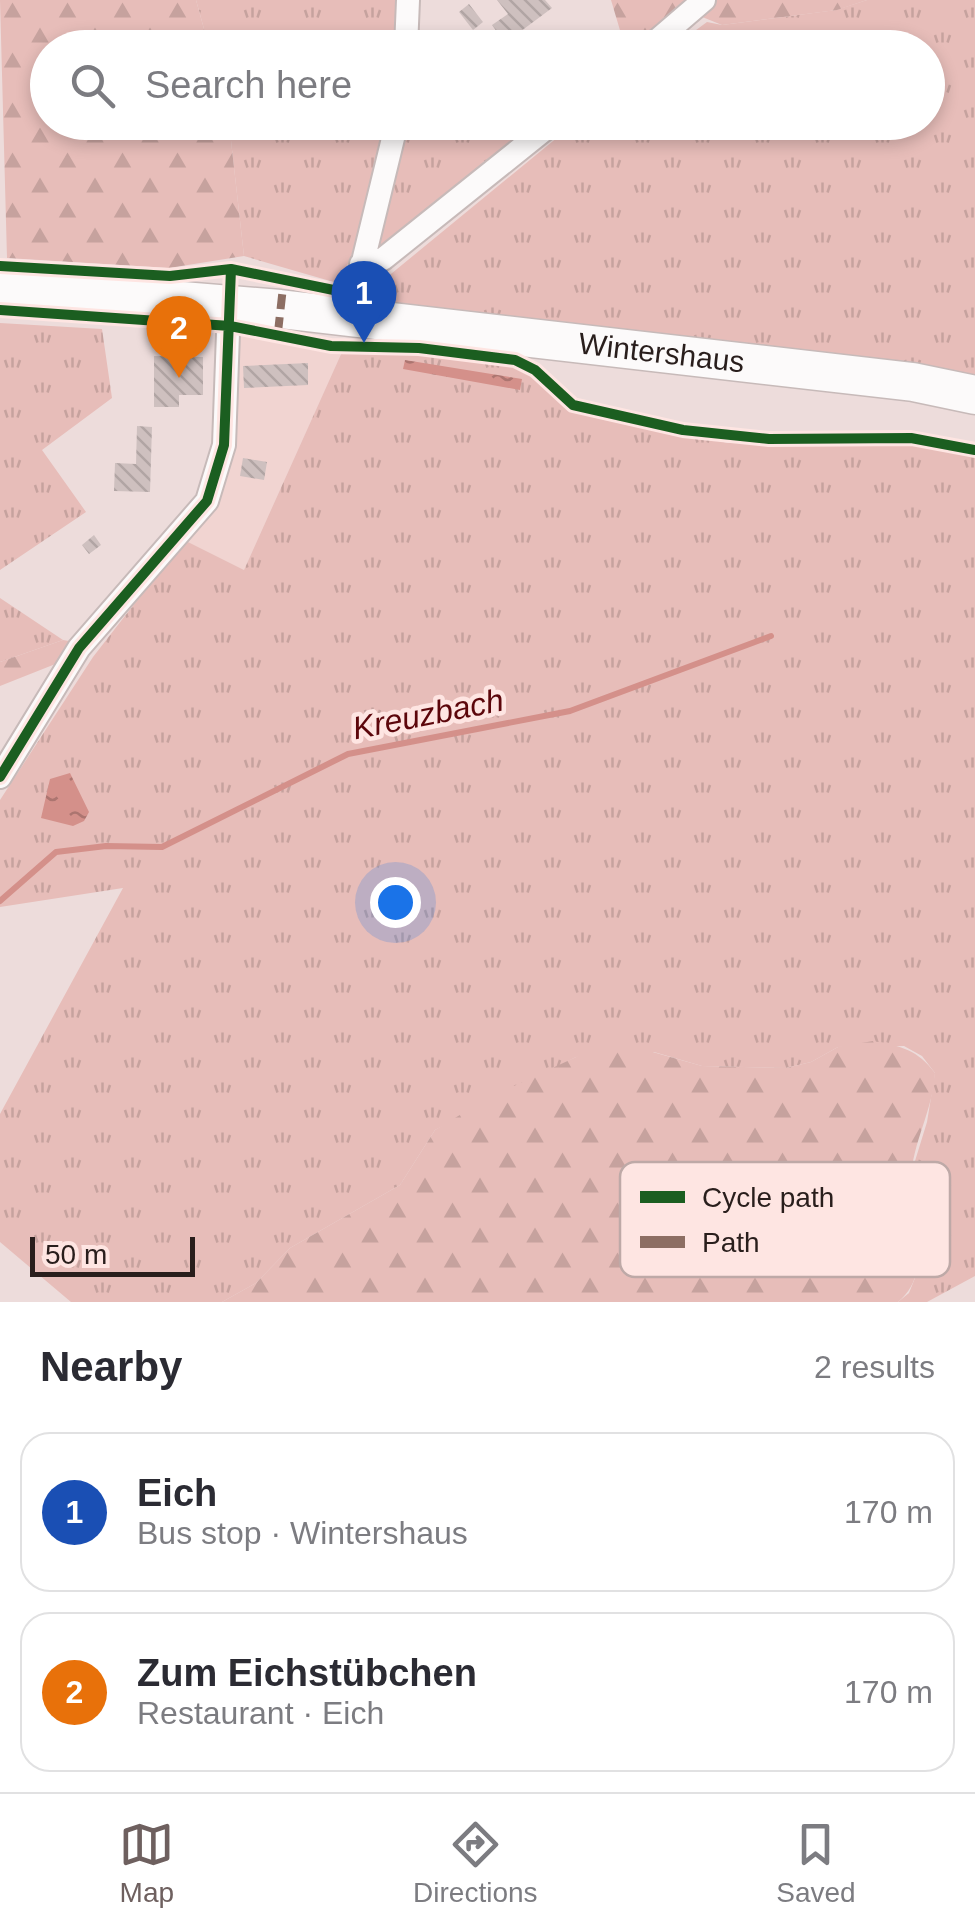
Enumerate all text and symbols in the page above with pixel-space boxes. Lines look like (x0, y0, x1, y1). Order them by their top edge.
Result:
search box (30, 30, 945, 140)
icon: search (65, 58, 120, 113)
text: Search here (145, 64, 352, 106)
pin: 1 (332, 260, 396, 343)
pin: 2 (146, 296, 212, 378)
street label: Wintershaus (577, 327, 746, 378)
water label: Kreuzbach (349, 682, 507, 746)
your location (370, 877, 421, 928)
legend (620, 1162, 950, 1277)
text: Cycle path (702, 1182, 834, 1213)
text: Path (702, 1227, 760, 1258)
scale bar (30, 1232, 195, 1276)
text: 50 m (45, 1239, 107, 1270)
text: Nearby (40, 1343, 182, 1390)
text: 2 results (814, 1349, 935, 1385)
text: Eich (137, 1472, 217, 1514)
text: 1 (66, 1494, 83, 1530)
text: 170 m (844, 1494, 933, 1530)
text: Bus stop · Wintershaus (137, 1515, 468, 1551)
text: Zum Eichstübchen (137, 1652, 477, 1694)
text: 2 (66, 1674, 83, 1710)
text: 170 m (844, 1674, 933, 1710)
text: Restaurant · Eich (137, 1695, 384, 1731)
tab: Map (119, 1817, 174, 1909)
tab: Directions (413, 1817, 538, 1909)
tab: Saved (776, 1817, 856, 1909)

